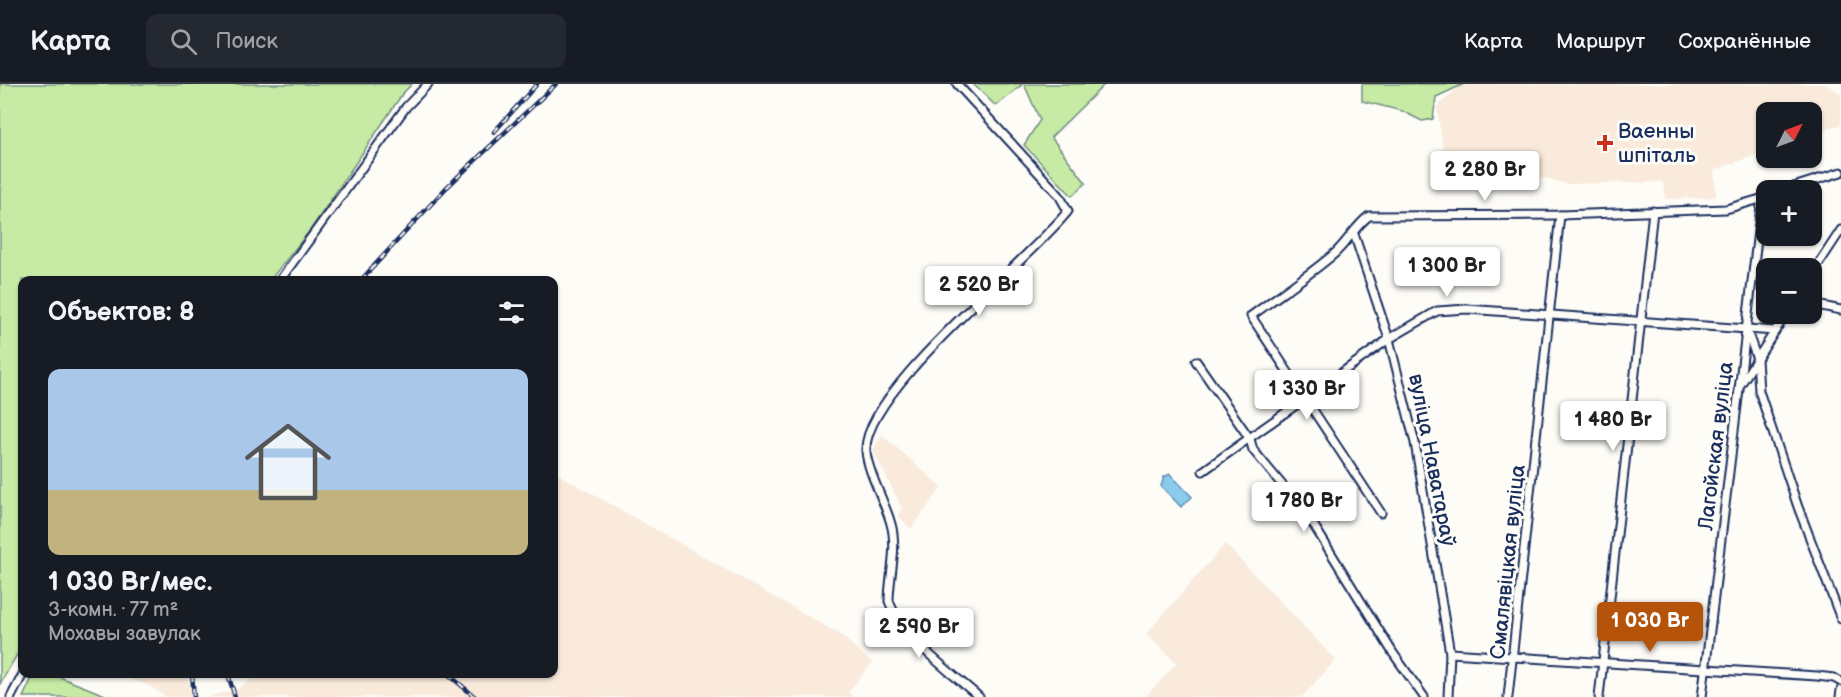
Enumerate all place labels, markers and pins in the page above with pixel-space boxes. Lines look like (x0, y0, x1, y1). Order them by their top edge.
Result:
place label: Ваенны шпіталь (1618, 119, 1696, 168)
marker: Ваенны шпіталь (1596, 134, 1614, 152)
pin: 2 280 Br (1423, 151, 1547, 202)
pin: 1 300 Br (1385, 247, 1509, 298)
pin: 2 520 Br (917, 266, 1041, 317)
pin: 1 330 Br (1245, 370, 1369, 421)
pin: 1 480 Br (1551, 401, 1675, 452)
pin: 1 780 Br (1242, 482, 1366, 533)
pin: 1 030 Br (1588, 602, 1712, 653)
pin: 2 590 Br (857, 608, 981, 659)

